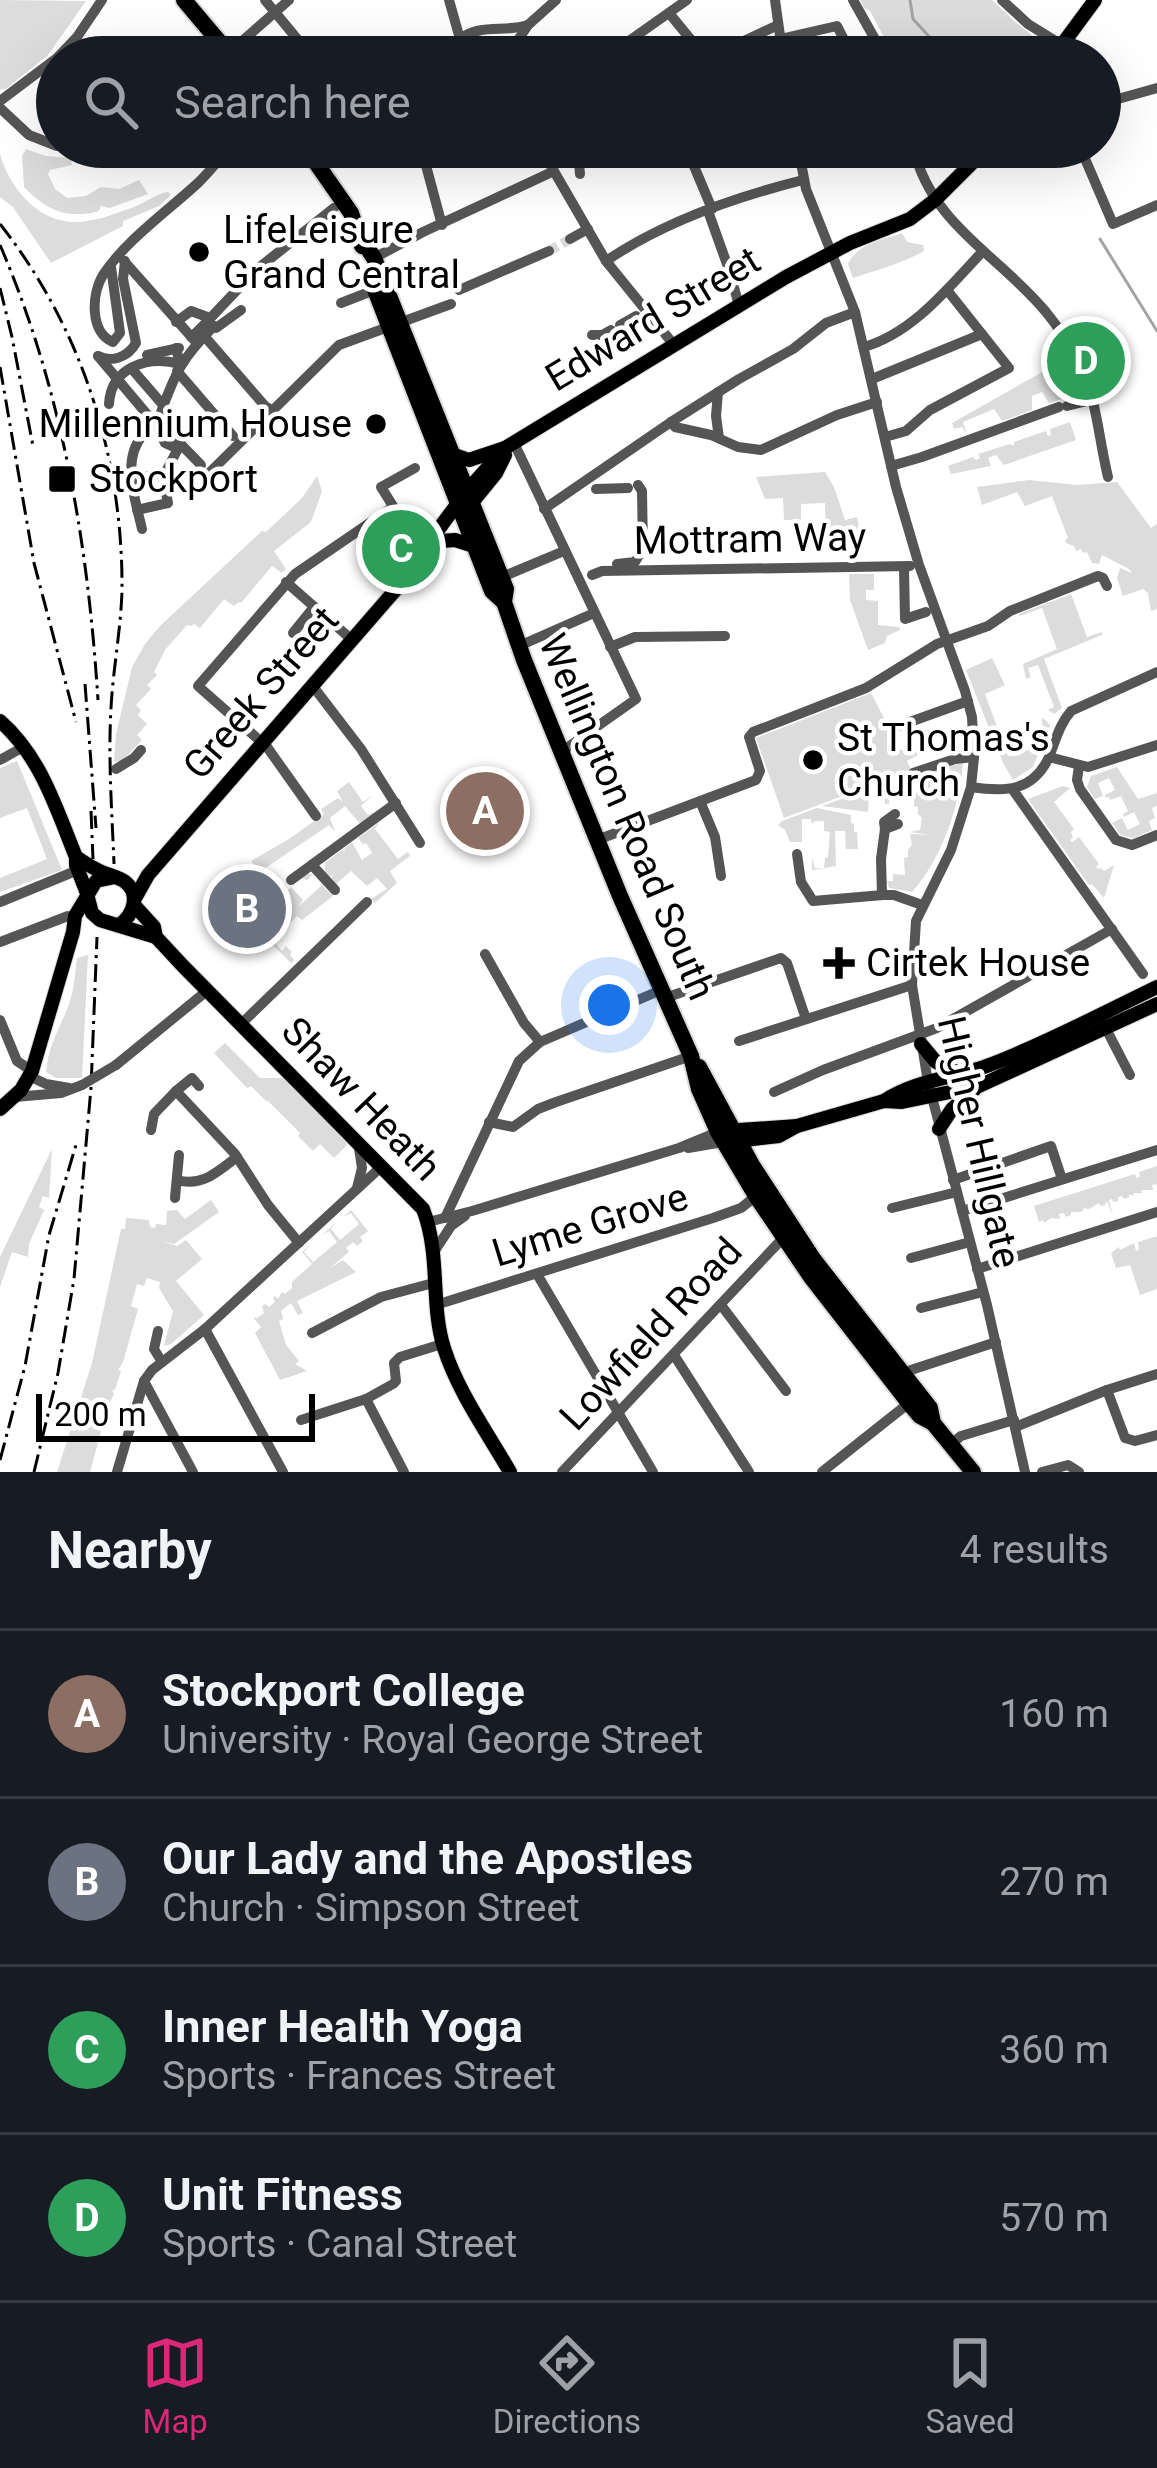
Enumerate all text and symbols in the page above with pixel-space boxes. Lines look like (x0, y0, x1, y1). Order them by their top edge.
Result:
search box (36, 36, 1121, 168)
icon: search (78, 69, 144, 135)
text: Search here (174, 76, 411, 129)
place label: LifeLeisure Grand Central (223, 207, 460, 298)
street label: Edward Street (538, 237, 768, 401)
marker: LifeLeisure Grand Central (186, 239, 212, 265)
pin: D (1047, 316, 1125, 406)
place label: Millennium House (39, 401, 352, 447)
marker: Millennium House (363, 411, 389, 437)
place label: Stockport (89, 456, 258, 502)
marker: Stockport (46, 463, 78, 495)
pin: C (362, 504, 440, 594)
street label: Mottram Way (633, 514, 867, 564)
street label: Greek Street (174, 597, 348, 789)
street label: Wellington Road South (529, 627, 725, 1007)
place label: St Thomas's Church (837, 715, 1050, 806)
marker: St Thomas's Church (800, 747, 826, 773)
pin: A (446, 766, 524, 856)
pin: B (208, 864, 286, 954)
place label: Cirtek House (866, 940, 1090, 986)
marker: Cirtek House (823, 947, 855, 979)
your location (579, 975, 639, 1035)
street label: Shaw Heath (272, 1008, 450, 1190)
street label: Higher Hillgate (928, 1012, 1030, 1272)
street label: Lyme Grove (487, 1173, 693, 1277)
street label: Lowfield Road (550, 1229, 752, 1439)
scale bar (36, 1388, 315, 1441)
text: 200 m (54, 1395, 147, 1434)
text: Nearby (48, 1521, 212, 1580)
text: 4 results (960, 1527, 1109, 1573)
text: Stockport College (162, 1664, 525, 1717)
text: A (74, 1691, 100, 1737)
text: 160 m (999, 1691, 1109, 1737)
text: University · Royal George Street (162, 1717, 703, 1763)
text: Our Lady and the Apostles (162, 1832, 693, 1885)
text: B (75, 1859, 99, 1905)
text: 270 m (999, 1859, 1109, 1905)
text: Church · Simpson Street (162, 1885, 580, 1931)
text: Inner Health Yoga (162, 2000, 523, 2053)
text: C (74, 2027, 100, 2073)
text: 360 m (999, 2027, 1109, 2073)
text: Sports · Frances Street (162, 2053, 556, 2099)
text: Unit Fitness (162, 2168, 403, 2221)
text: D (74, 2195, 100, 2241)
text: 570 m (999, 2195, 1109, 2241)
text: Sports · Canal Street (162, 2221, 517, 2267)
tab: Map (142, 2330, 208, 2441)
tab: Directions (493, 2330, 641, 2441)
tab: Saved (926, 2330, 1015, 2441)

